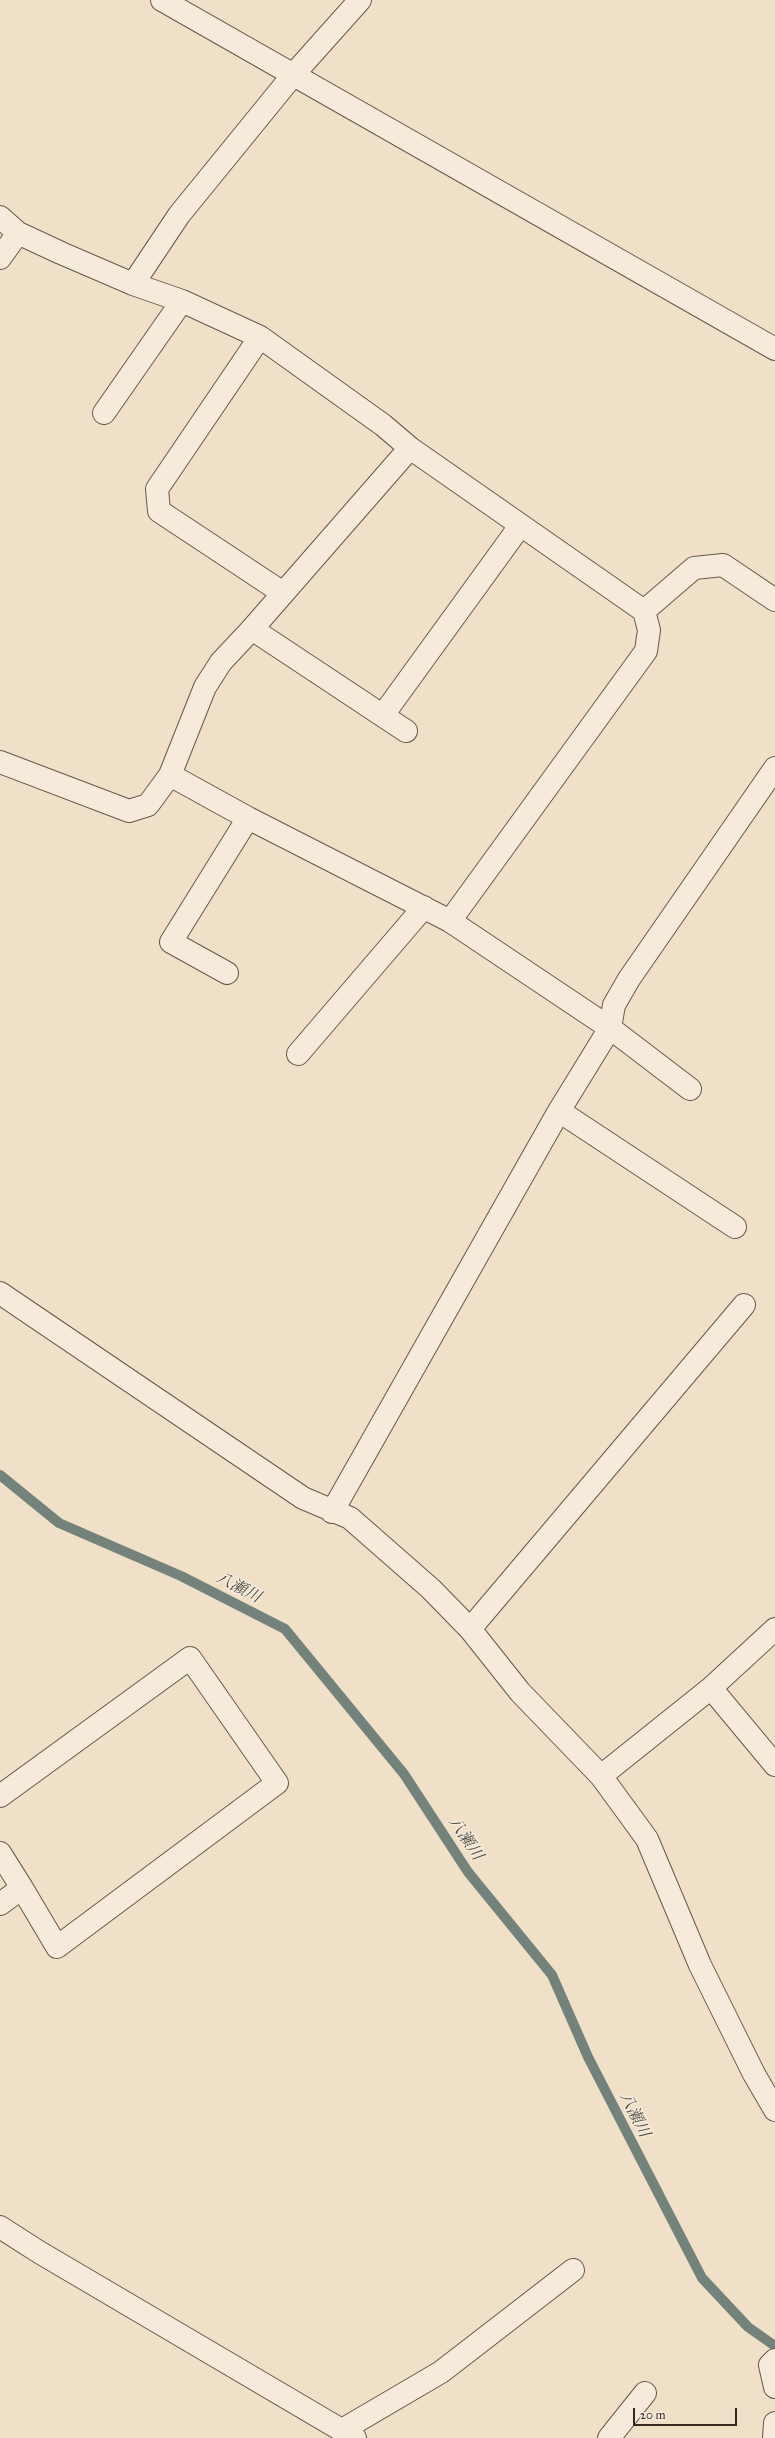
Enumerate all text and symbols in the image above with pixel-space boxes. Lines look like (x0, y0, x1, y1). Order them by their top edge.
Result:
water label: 八瀬川 (212, 1569, 264, 1607)
water label: 八瀬川 (444, 1814, 486, 1864)
water label: 八瀬川 (615, 2089, 653, 2141)
scale bar (635, 2400, 739, 2426)
text: 20 m (640, 2408, 666, 2422)

